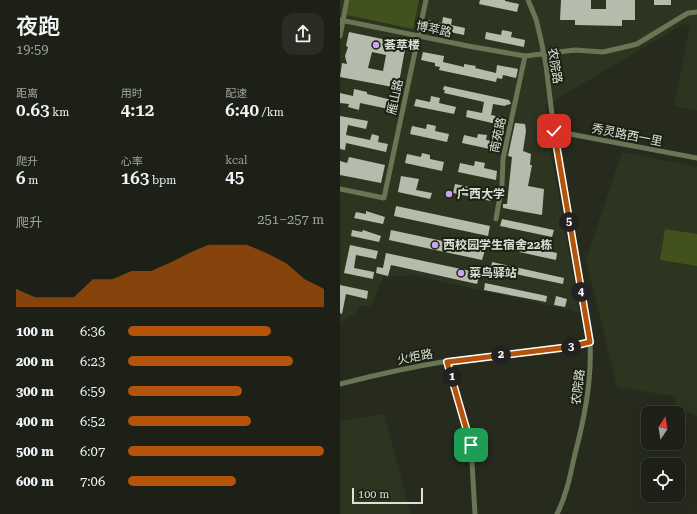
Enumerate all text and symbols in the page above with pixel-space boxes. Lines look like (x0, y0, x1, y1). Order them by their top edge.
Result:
button: share (282, 13, 324, 55)
text: 夜跑 (16, 14, 60, 39)
street label: 博萃路 (415, 18, 453, 40)
place label: 荟萃楼 (384, 38, 420, 52)
marker: 荟萃楼 (371, 40, 381, 50)
text: 19:59 (16, 42, 48, 57)
street label: 农院路 (545, 47, 565, 85)
street label: 雁山路 (384, 78, 406, 116)
text: 距离 (16, 87, 38, 100)
text: 用时 (121, 87, 143, 100)
text: 配速 (225, 87, 247, 100)
text: 0.63 (16, 100, 50, 120)
text: 4:12 (121, 100, 154, 120)
text: 6:40 (225, 100, 259, 120)
text: km (50, 106, 69, 119)
text: /km (259, 106, 284, 119)
pin (537, 114, 571, 148)
street label: 南苑路 (487, 116, 509, 154)
icon: check (543, 120, 565, 142)
street label: 秀灵路西一里 (590, 121, 664, 149)
text: kcal (225, 154, 247, 167)
text: 爬升 (16, 155, 38, 168)
text: 心率 (121, 155, 143, 168)
text: 45 (225, 167, 244, 187)
text: 6 (16, 168, 26, 188)
text: 163 (121, 168, 149, 188)
text: m (26, 174, 38, 187)
text: bpm (149, 174, 176, 187)
place label: 广西大学 (457, 187, 505, 201)
marker: 广西大学 (444, 189, 454, 199)
text: 251–257 m (257, 212, 324, 227)
pin: 5 (559, 212, 579, 232)
text: 爬升 (16, 215, 42, 230)
text: 5 (566, 215, 572, 228)
place label: 西校园学生宿舍22栋 (443, 238, 552, 252)
marker: 西校园学生宿舍22栋 (430, 240, 440, 250)
place label: 菜鸟驿站 (469, 266, 517, 280)
marker: 菜鸟驿站 (456, 268, 466, 278)
pin: 4 (571, 282, 591, 302)
text: 4 (578, 285, 584, 298)
text: 100 m (16, 324, 54, 339)
text: 6:36 (80, 324, 105, 339)
pin: 3 (561, 337, 581, 357)
text: 3 (568, 340, 574, 353)
pin: 2 (491, 345, 511, 365)
street label: 火炬路 (396, 347, 434, 367)
text: 2 (498, 348, 504, 361)
text: 200 m (16, 354, 54, 369)
text: 6:23 (80, 354, 105, 369)
pin: 1 (442, 367, 462, 387)
street label: 农院路 (569, 368, 587, 406)
text: 1 (449, 370, 455, 383)
text: 300 m (16, 384, 54, 399)
text: 6:59 (80, 384, 105, 399)
north arrow (641, 406, 685, 450)
map controls (641, 406, 685, 502)
text: 400 m (16, 414, 54, 429)
text: 6:52 (80, 414, 105, 429)
pin (454, 428, 488, 462)
icon: arrive (460, 434, 482, 456)
text: 500 m (16, 444, 54, 459)
text: 6:07 (80, 444, 105, 459)
button: locate (641, 458, 685, 502)
text: 600 m (16, 474, 54, 489)
text: 7:06 (80, 474, 105, 489)
scale bar (352, 486, 423, 505)
text: 100 m (358, 488, 389, 501)

